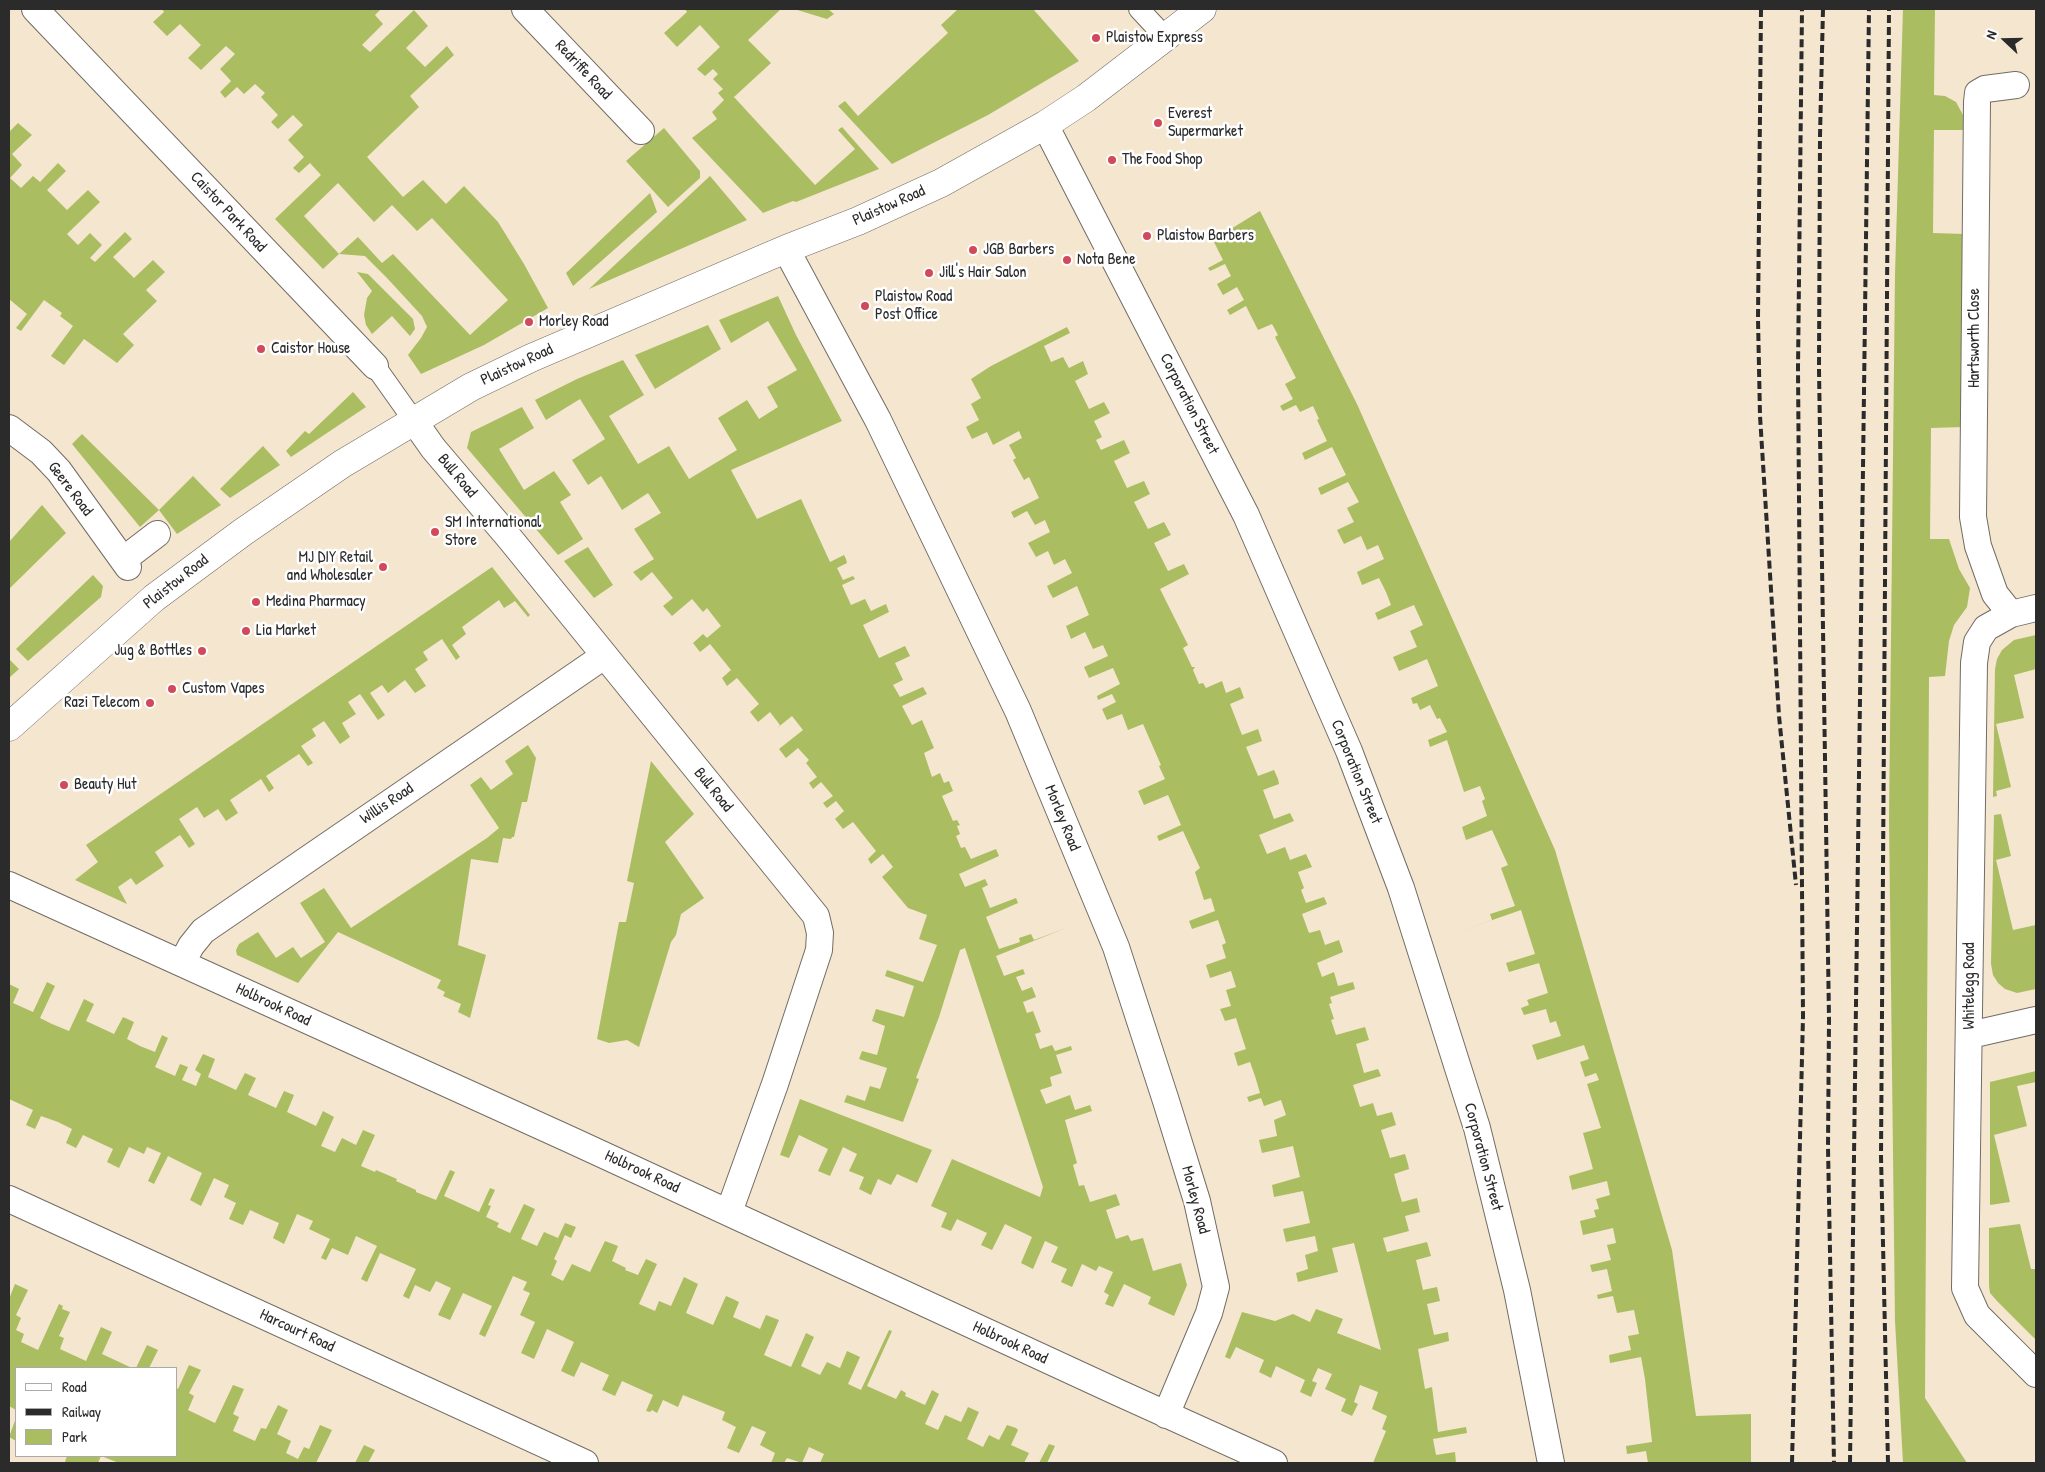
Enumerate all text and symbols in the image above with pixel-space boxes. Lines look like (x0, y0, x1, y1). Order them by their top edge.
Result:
north arrow (1980, 15, 2030, 65)
place label: Plaistow Express (1106, 28, 1203, 48)
text: N (1980, 28, 2001, 41)
marker: Plaistow Express (1090, 32, 1102, 44)
street label: Redriffe Road (551, 36, 615, 104)
place label: Everest Supermarket (1168, 104, 1243, 142)
marker: Everest Supermarket (1152, 117, 1164, 129)
place label: The Food Shop (1122, 150, 1202, 170)
marker: The Food Shop (1106, 154, 1118, 166)
street label: Caistor Park Road (186, 168, 270, 256)
street label: Plaistow Road (850, 182, 928, 230)
place label: Plaistow Barbers (1157, 226, 1254, 246)
marker: Plaistow Barbers (1141, 230, 1153, 242)
place label: JGB Barbers (983, 240, 1054, 260)
marker: JGB Barbers (967, 244, 979, 256)
place label: Nota Bene (1077, 250, 1135, 270)
marker: Nota Bene (1061, 254, 1073, 266)
place label: Jill's Hair Salon (939, 263, 1027, 283)
marker: Jill's Hair Salon (923, 267, 935, 279)
place label: Plaistow Road Post Office (875, 287, 952, 325)
street label: Hartsworth Close (1965, 288, 1985, 388)
marker: Plaistow Road Post Office (859, 300, 871, 312)
place label: Morley Road (539, 312, 608, 332)
marker: Morley Road (523, 316, 535, 328)
place label: Caistor House (271, 339, 350, 359)
street label: Plaistow Road (478, 340, 556, 390)
marker: Caistor House (255, 343, 267, 355)
street label: Corporation Street (1155, 350, 1223, 458)
street label: Bull Road (433, 450, 481, 502)
street label: Geere Road (43, 458, 97, 520)
place label: SM International Store (445, 513, 541, 551)
marker: SM International Store (429, 526, 441, 538)
place label: MJ DIY Retail and Wholesaler (287, 548, 373, 586)
street label: Plaistow Road (140, 551, 212, 613)
marker: MJ DIY Retail and Wholesaler (377, 561, 389, 573)
place label: Medina Pharmacy (266, 592, 366, 612)
marker: Medina Pharmacy (250, 596, 262, 608)
place label: Lia Market (256, 621, 316, 641)
marker: Lia Market (240, 625, 252, 637)
place label: Jug & Bottles (114, 641, 192, 661)
marker: Jug & Bottles (196, 645, 208, 657)
place label: Custom Vapes (182, 679, 264, 699)
marker: Custom Vapes (166, 683, 178, 695)
place label: Razi Telecom (64, 693, 140, 713)
marker: Razi Telecom (144, 697, 156, 709)
street label: Corporation Street (1326, 717, 1386, 827)
street label: Bull Road (689, 764, 737, 816)
place label: Beauty Hut (74, 775, 136, 795)
marker: Beauty Hut (58, 779, 70, 791)
street label: Willis Road (357, 779, 417, 829)
street label: Morley Road (1040, 782, 1084, 854)
street label: Whitelegg Road (1960, 943, 1980, 1029)
street label: Holbrook Road (233, 979, 313, 1031)
street label: Corporation Street (1459, 1101, 1507, 1213)
street label: Holbrook Road (602, 1146, 682, 1198)
street label: Morley Road (1177, 1164, 1213, 1236)
street label: Harcourt Road (256, 1305, 338, 1357)
street label: Holbrook Road (970, 1317, 1050, 1369)
legend (15, 1367, 178, 1457)
text: Road (62, 1376, 87, 1397)
text: Railway (62, 1401, 101, 1422)
text: Park (62, 1426, 87, 1447)

